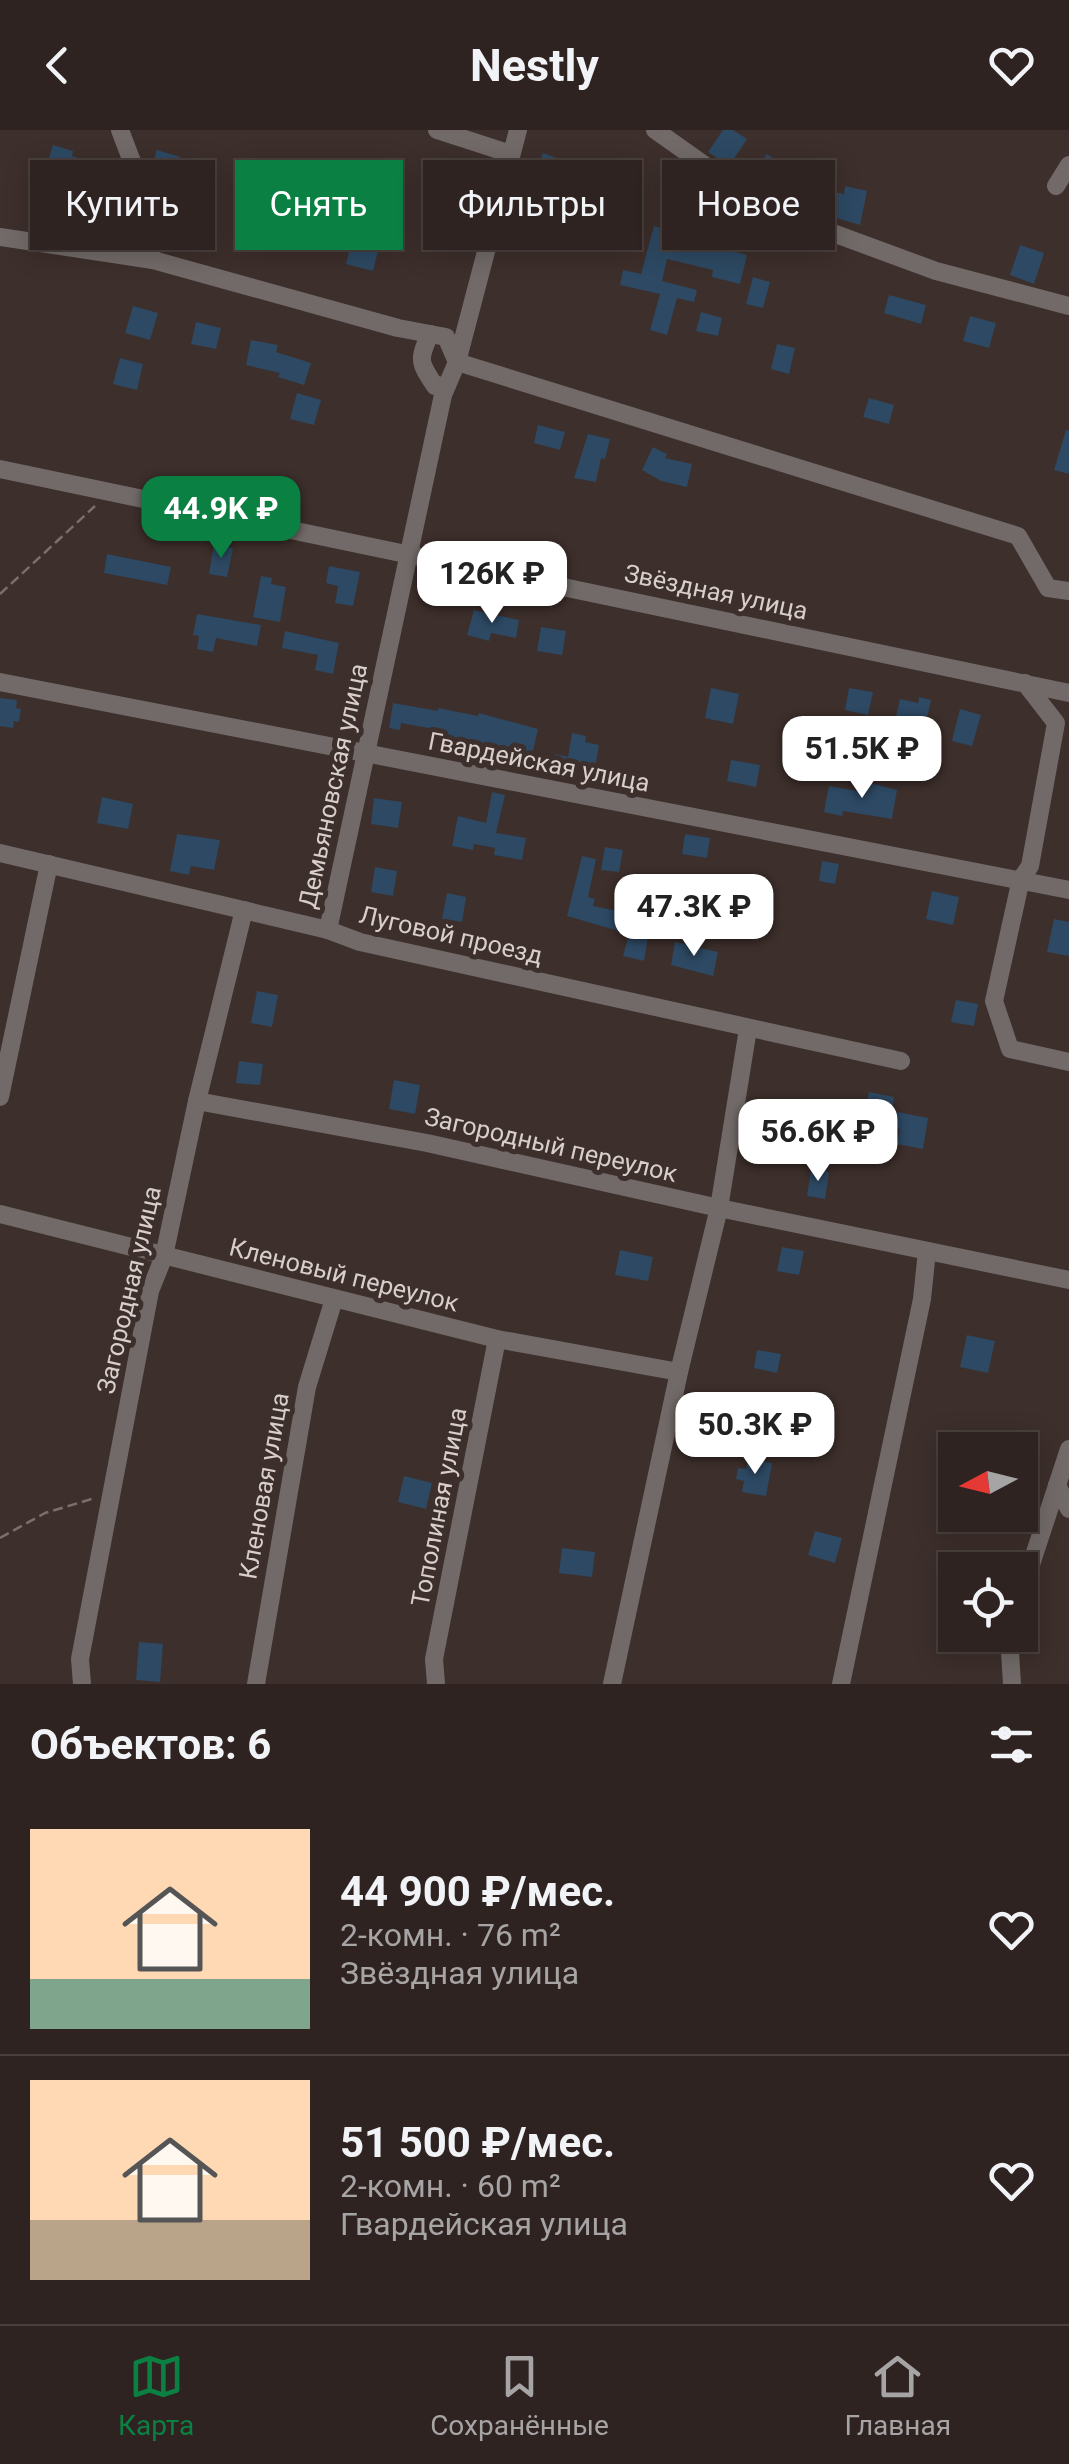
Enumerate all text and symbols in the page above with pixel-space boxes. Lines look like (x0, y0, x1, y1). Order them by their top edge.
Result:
icon: back (30, 38, 85, 93)
icon: heart (984, 38, 1039, 93)
text: Nestly (470, 39, 599, 92)
chip: Купить (30, 160, 215, 250)
chip: Снять (235, 160, 403, 250)
chip: Фильтры (423, 160, 642, 250)
chip: Новое (662, 160, 835, 250)
pin: 44.9K ₽ (129, 476, 313, 561)
text: 44.9K ₽ (163, 489, 279, 527)
pin: 126K ₽ (411, 541, 573, 626)
text: 126K ₽ (439, 554, 545, 592)
street label: Звёздная улица (622, 558, 810, 626)
street label: Демьяновская улица (293, 661, 373, 911)
pin: 51.5K ₽ (770, 716, 954, 801)
street label: Гвардейская улица (426, 726, 652, 798)
text: 51.5K ₽ (804, 729, 920, 767)
pin: 47.3K ₽ (602, 874, 786, 959)
text: 47.3K ₽ (636, 887, 752, 925)
street label: Луговой проезд (357, 900, 545, 970)
pin: 56.6K ₽ (726, 1099, 910, 1184)
street label: Загородный переулок (422, 1102, 681, 1188)
text: 56.6K ₽ (760, 1112, 876, 1150)
street label: Загородная улица (91, 1183, 167, 1397)
street label: Кленовый переулок (226, 1232, 462, 1318)
street label: Кленовая улица (233, 1390, 295, 1582)
pin: 50.3K ₽ (663, 1392, 847, 1477)
street label: Тополиная улица (406, 1405, 472, 1609)
text: 50.3K ₽ (697, 1405, 813, 1443)
north arrow (938, 1432, 1038, 1532)
map controls (938, 1432, 1038, 1652)
button: locate (938, 1552, 1038, 1652)
icon: filters (984, 1717, 1039, 1772)
text: Объектов: 6 (30, 1720, 271, 1769)
text: 44 900 ₽/мес. (340, 1867, 615, 1916)
icon: home (110, 1869, 230, 1989)
icon: heart (984, 1902, 1039, 1957)
text: 2-комн. · 76 m² (340, 1916, 561, 1954)
text: Звёздная улица (340, 1954, 579, 1992)
text: 51 500 ₽/мес. (340, 2118, 615, 2167)
icon: home (110, 2120, 230, 2240)
icon: heart (984, 2153, 1039, 2208)
text: 2-комн. · 60 m² (340, 2167, 561, 2205)
text: Гвардейская улица (340, 2205, 628, 2243)
tab: Карта (118, 2349, 194, 2442)
tab: Сохранённые (430, 2349, 609, 2442)
tab: Главная (845, 2349, 951, 2442)

